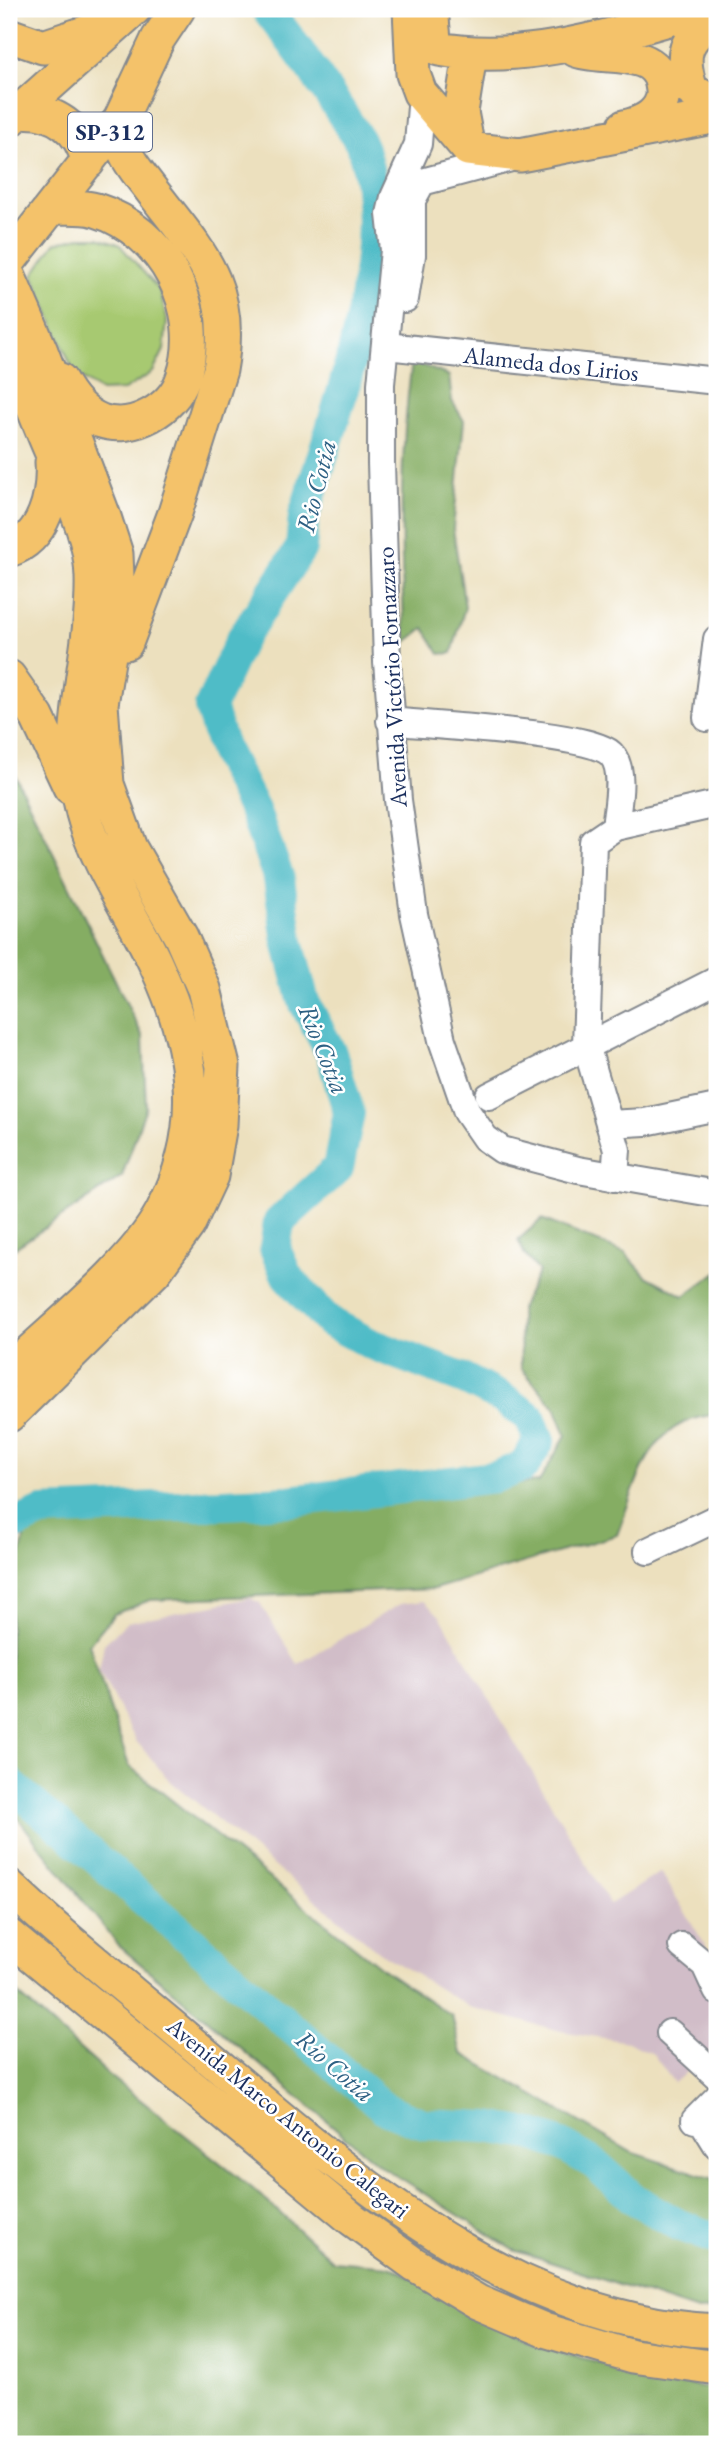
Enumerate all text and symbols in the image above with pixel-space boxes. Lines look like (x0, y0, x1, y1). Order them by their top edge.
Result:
road number: SP-312 (68, 113, 152, 152)
street label: Alameda dos Lirios (461, 339, 640, 388)
water label: Rio Cotia (288, 436, 344, 536)
street label: Avenida Victório Fornazzaro (369, 546, 414, 809)
water label: Rio Cotia (291, 999, 357, 1099)
street label: Avenida Marco Antonio Calegari (160, 2009, 416, 2225)
water label: Rio Cotia (288, 2022, 382, 2110)

